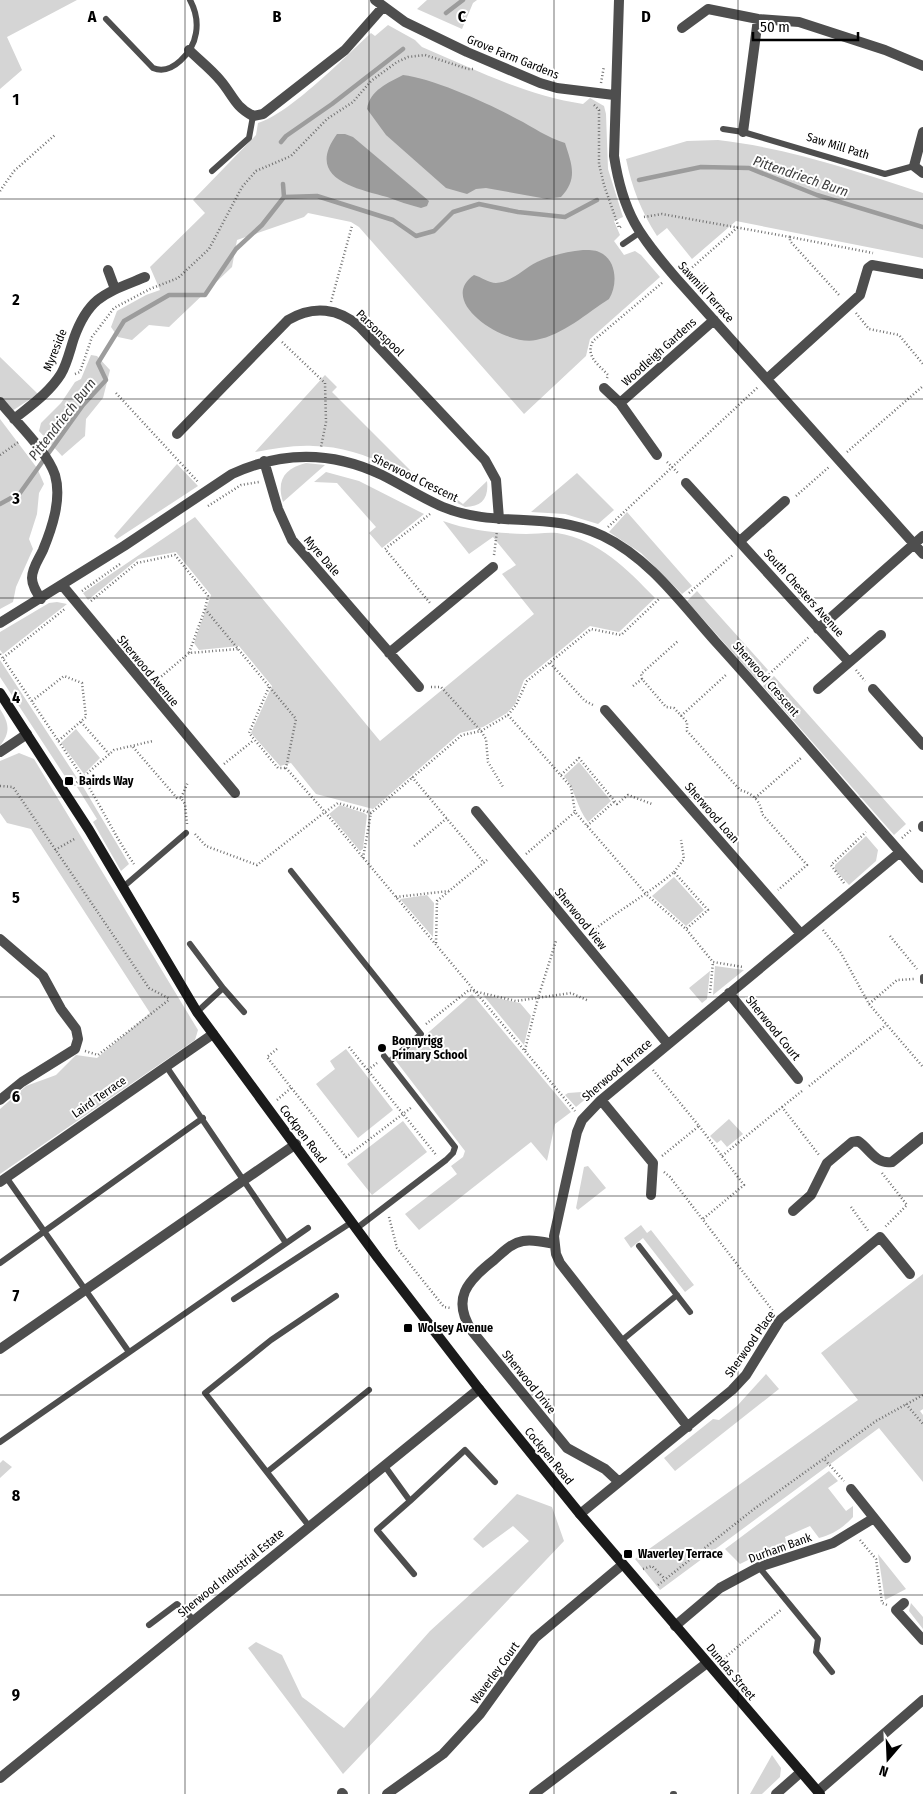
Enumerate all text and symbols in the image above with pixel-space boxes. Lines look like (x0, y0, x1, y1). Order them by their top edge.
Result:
text: A (87, 7, 97, 26)
text: B (273, 7, 282, 26)
text: C (458, 7, 467, 26)
text: D (641, 7, 651, 26)
scale bar (753, 10, 858, 42)
text: 50 m (760, 18, 790, 36)
street label: Grove Farm Gardens (465, 32, 561, 82)
text: 1 (13, 90, 19, 109)
street label: Saw Mill Path (805, 130, 871, 162)
water label: Pittendriech Burn (751, 152, 851, 201)
street label: Sawmill Terrace (675, 259, 737, 325)
text: 2 (11, 290, 20, 309)
street label: Parsonspool (353, 307, 407, 359)
street label: Woodleigh Gardens (619, 315, 699, 389)
street label: Myreside (40, 327, 70, 373)
water label: Pittendriech Burn (25, 375, 100, 464)
street label: Sherwood Crescent (370, 451, 460, 505)
text: 3 (11, 489, 20, 508)
street label: Myre Dale (301, 533, 343, 579)
street label: South Chesters Avenue (761, 546, 847, 640)
street label: Sherwood Avenue (114, 633, 182, 709)
street label: Sherwood Crescent (730, 639, 802, 719)
text: 4 (12, 688, 20, 707)
place label: Bairds Way (79, 774, 134, 788)
marker: Bairds Way (63, 775, 75, 787)
street label: Sherwood Loan (682, 780, 742, 846)
street label: Sherwood View (552, 885, 610, 953)
text: 5 (12, 888, 20, 907)
street label: Sherwood Court (743, 993, 803, 1063)
place label: Bonnyrigg Primary School (392, 1034, 468, 1062)
street label: Sherwood Terrace (579, 1036, 655, 1104)
marker: Bonnyrigg Primary School (376, 1042, 388, 1054)
street label: Laird Terrace (69, 1073, 129, 1121)
text: 6 (12, 1087, 20, 1106)
street label: Cockpen Road (277, 1102, 329, 1166)
text: 7 (13, 1286, 20, 1305)
street label: Sherwood Place (722, 1308, 778, 1380)
place label: Wolsey Avenue (418, 1321, 493, 1335)
marker: Wolsey Avenue (402, 1322, 414, 1334)
street label: Sherwood Drive (499, 1347, 559, 1417)
street label: Cockpen Road (522, 1425, 576, 1487)
text: 8 (12, 1486, 21, 1505)
street label: Sherwood Industrial Estate (175, 1526, 287, 1620)
street label: Durham Bank (747, 1530, 814, 1566)
place label: Waverley Terrace (638, 1547, 723, 1561)
marker: Waverley Terrace (622, 1548, 634, 1560)
street label: Waverley Court (468, 1639, 522, 1707)
street label: Dundas Street (703, 1641, 759, 1703)
text: 9 (12, 1685, 20, 1704)
north arrow (863, 1734, 913, 1784)
text: N (877, 1761, 891, 1780)

